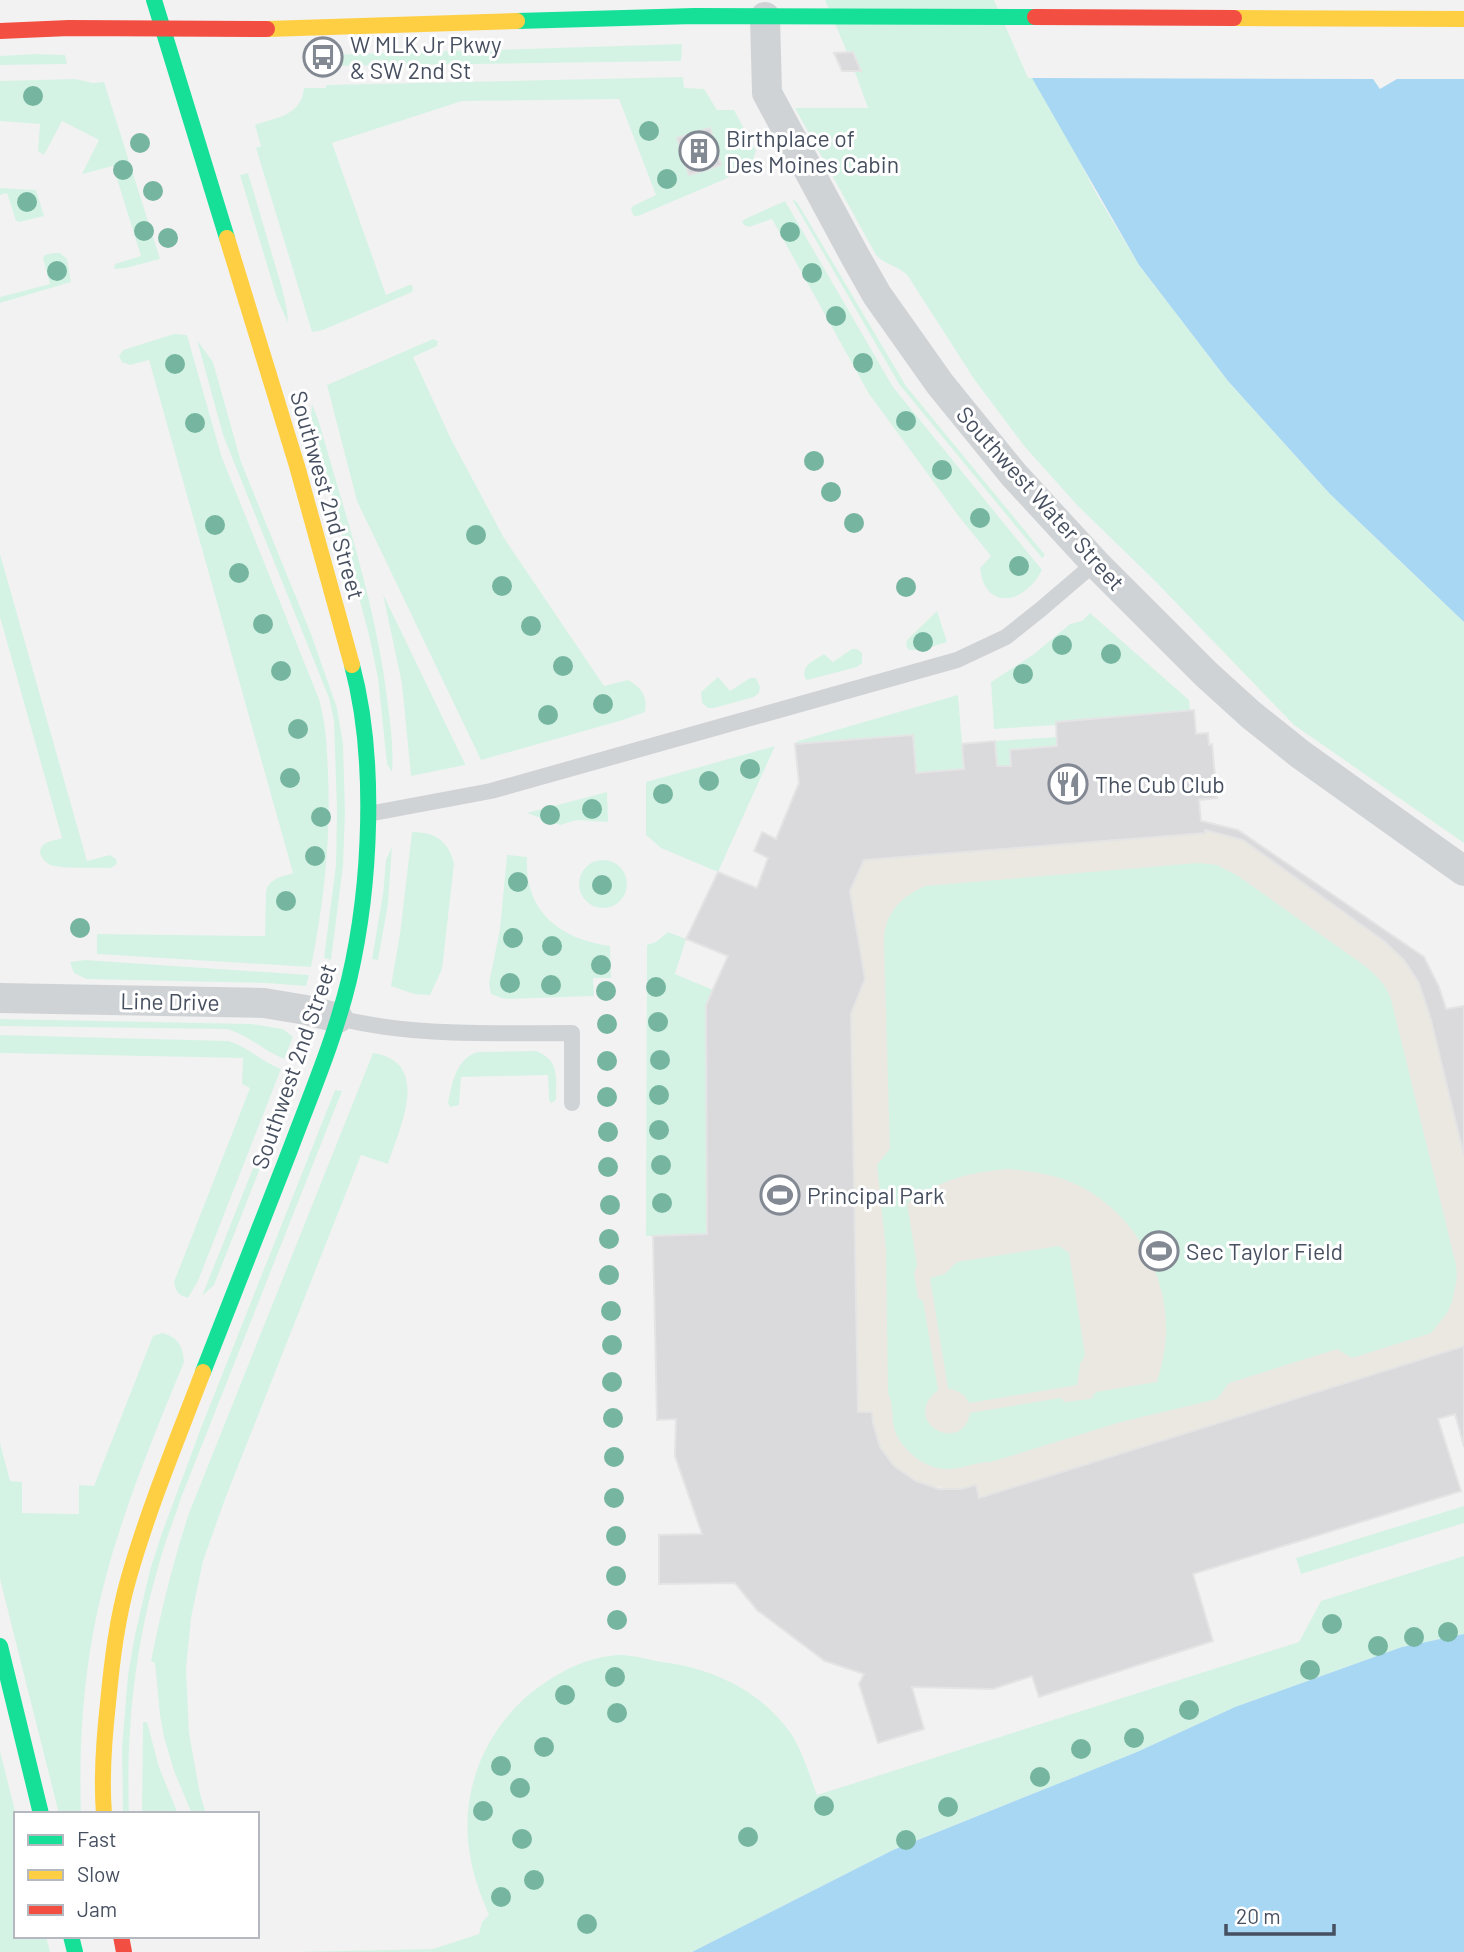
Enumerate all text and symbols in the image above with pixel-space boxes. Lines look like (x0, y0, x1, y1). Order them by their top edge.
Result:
place label: W MLK Jr Pkwy & SW 2nd St (350, 30, 502, 84)
bus stop icon: W MLK Jr Pkwy & SW 2nd St (302, 36, 344, 78)
place label: Birthplace of Des Moines Cabin (726, 124, 899, 178)
building icon: Birthplace of Des Moines Cabin (678, 130, 720, 172)
street label: Southwest 2nd Street (285, 387, 371, 603)
street label: Southwest Water Street (951, 400, 1131, 596)
restaurant icon: The Cub Club (1047, 763, 1089, 805)
place label: The Cub Club (1095, 770, 1225, 798)
street label: Southwest 2nd Street (245, 959, 341, 1173)
street label: Line Drive (120, 986, 220, 1016)
sports icon: Principal Park (759, 1174, 801, 1216)
place label: Principal Park (807, 1181, 944, 1209)
sports icon: Sec Taylor Field (1138, 1230, 1180, 1272)
place label: Sec Taylor Field (1186, 1237, 1343, 1265)
legend (14, 1812, 259, 1938)
text: Fast (77, 1826, 117, 1851)
text: Slow (77, 1861, 120, 1886)
scale bar (1226, 1892, 1334, 1936)
text: Jam (77, 1896, 117, 1921)
text: 20 m (1236, 1903, 1281, 1928)

